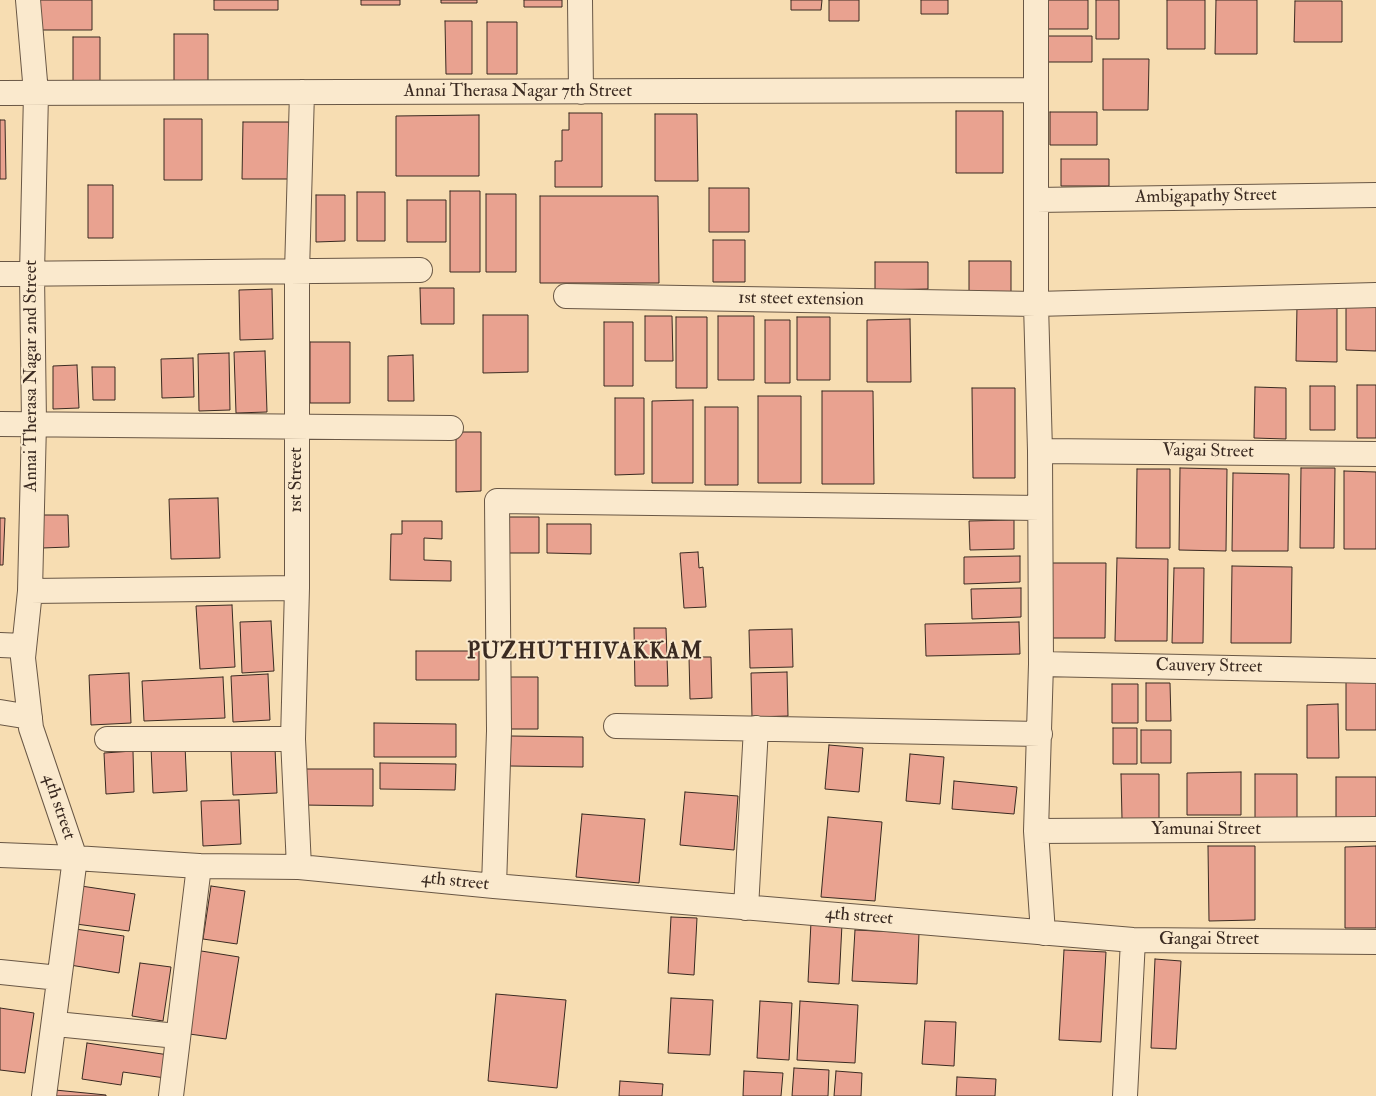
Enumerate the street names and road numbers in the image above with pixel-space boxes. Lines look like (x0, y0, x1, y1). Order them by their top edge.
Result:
street label: Annai Therasa Nagar 7th Street (404, 81, 632, 103)
street label: Ambigapathy Street (1135, 185, 1277, 209)
street label: Annai Therasa Nagar 2nd Street (21, 260, 43, 492)
street label: 1st steet extension (738, 288, 864, 312)
street label: Vaigai Street (1162, 440, 1254, 464)
street label: 1st Street (286, 447, 308, 513)
street label: Cauvery Street (1155, 655, 1263, 679)
street label: 4th street (37, 771, 79, 843)
street label: Yamunai Street (1151, 819, 1261, 841)
street label: 4th street (420, 868, 490, 896)
street label: 4th street (824, 903, 894, 931)
street label: Gangai Street (1159, 929, 1259, 951)

